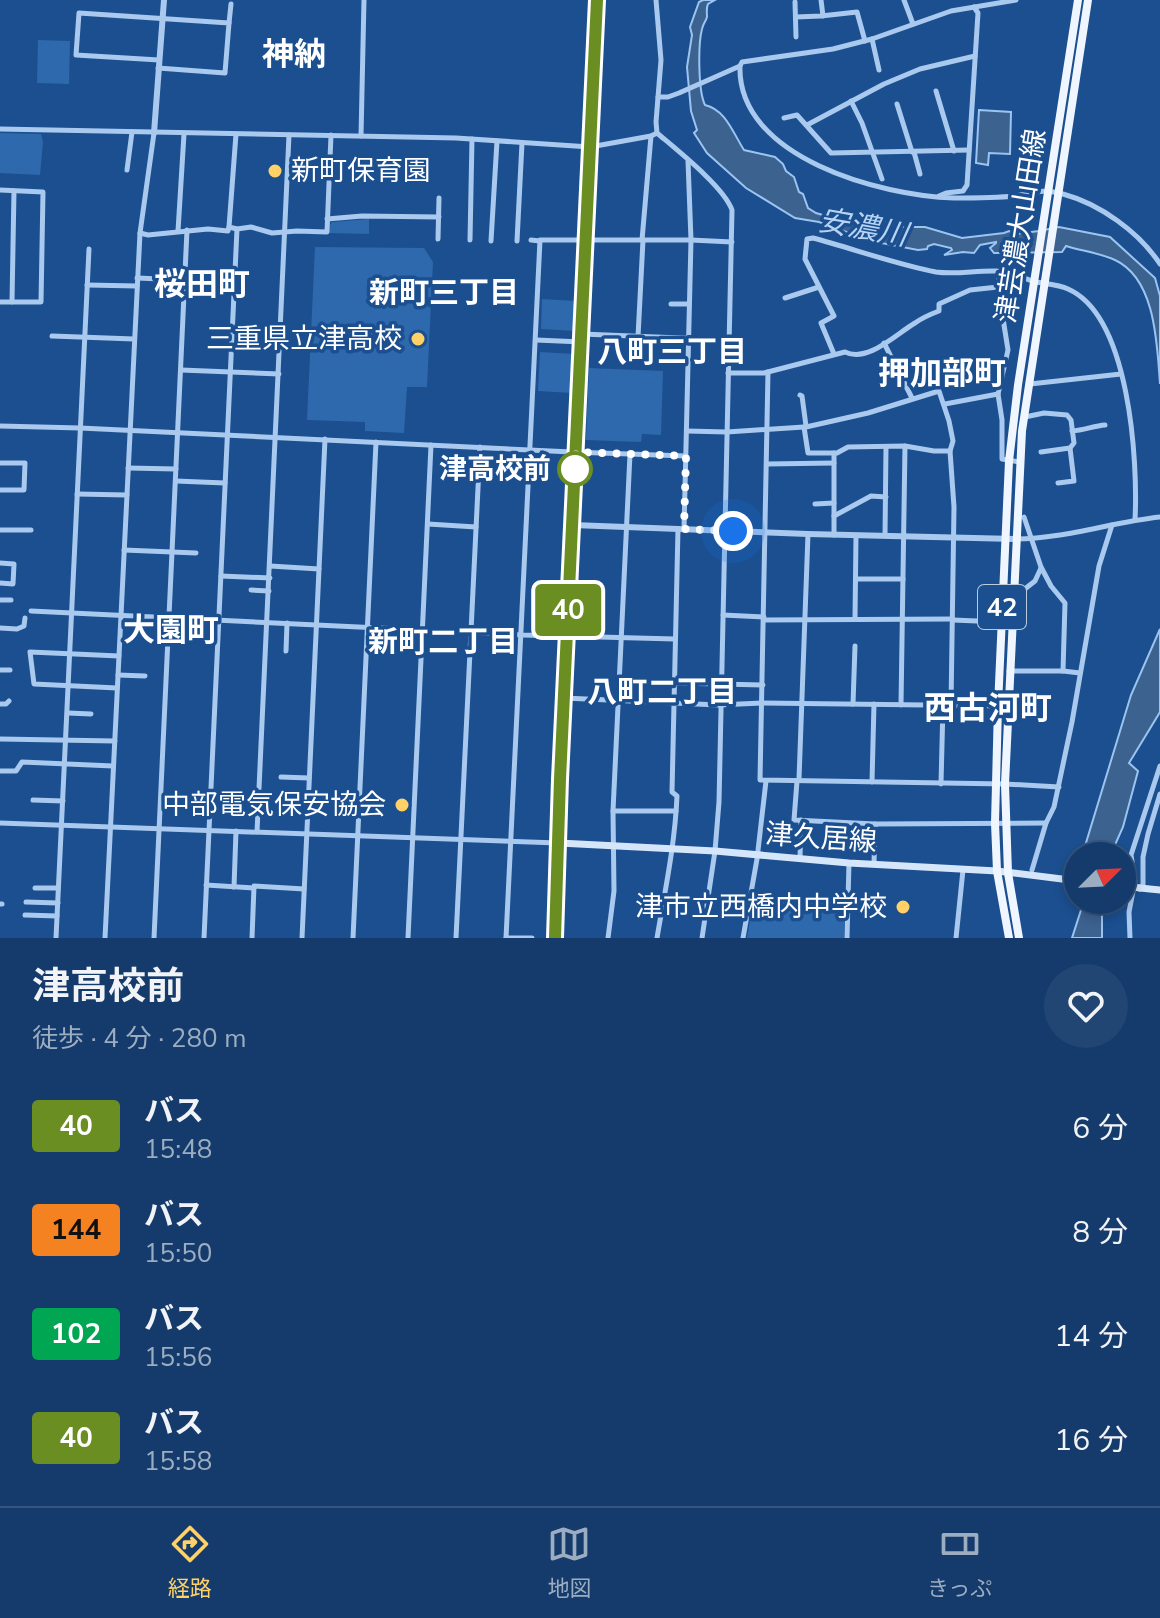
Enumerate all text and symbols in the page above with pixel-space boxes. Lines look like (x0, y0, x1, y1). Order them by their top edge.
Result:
district label: 神納 (262, 33, 326, 76)
street label: 津芸濃大山田線 (987, 126, 1055, 326)
place label: 新町保育園 (291, 152, 431, 190)
marker: 新町保育園 (266, 162, 284, 180)
water label: 安濃川 (815, 200, 914, 257)
district label: 桜田町 (154, 263, 250, 306)
district label: 新町三丁目 (369, 273, 519, 314)
place label: 三重県立津高校 (206, 320, 402, 358)
marker: 三重県立津高校 (409, 330, 427, 348)
district label: 八町三丁目 (597, 332, 747, 373)
district label: 押加部町 (878, 352, 1006, 395)
place label: 津高校前 (439, 450, 551, 488)
marker: 津高校前 (558, 452, 592, 486)
your location (713, 511, 753, 551)
line badge: 40 (532, 584, 604, 636)
road number: 42 (978, 585, 1026, 629)
text: 40 (551, 591, 585, 629)
district label: 大園町 (123, 609, 219, 652)
district label: 新町二丁目 (368, 622, 518, 663)
district label: 八町二丁目 (587, 672, 737, 713)
district label: 西古河町 (924, 687, 1052, 730)
place label: 中部電気保安協会 (162, 786, 386, 824)
marker: 中部電気保安協会 (393, 796, 411, 814)
street label: 津久居線 (764, 815, 878, 861)
north arrow (1064, 842, 1136, 914)
map controls (1064, 842, 1136, 914)
place label: 津市立西橋内中学校 (635, 888, 887, 926)
marker: 津市立西橋内中学校 (894, 898, 912, 916)
text: 津高校前 (32, 961, 184, 1012)
button: heart (1044, 964, 1128, 1048)
text: 徒歩 · 4 分 · 280 m (32, 1021, 247, 1056)
text: バス (144, 1091, 204, 1132)
text: 40 (59, 1107, 93, 1145)
text: 6 分 (1072, 1108, 1128, 1149)
text: 15:48 (144, 1132, 212, 1167)
text: バス (144, 1195, 204, 1236)
text: 144 (51, 1211, 101, 1249)
text: 8 分 (1072, 1212, 1128, 1253)
text: 15:50 (144, 1236, 212, 1271)
text: バス (144, 1299, 204, 1340)
text: 102 (51, 1315, 101, 1353)
text: 14 分 (1054, 1316, 1128, 1357)
text: 15:56 (144, 1340, 212, 1375)
text: バス (144, 1403, 204, 1444)
text: 40 (59, 1419, 93, 1457)
text: 16 分 (1054, 1420, 1128, 1461)
text: 15:58 (144, 1444, 212, 1479)
tab: 経路 (168, 1522, 212, 1604)
tab: 地図 (547, 1522, 591, 1604)
tab: きっぷ (927, 1522, 992, 1604)

